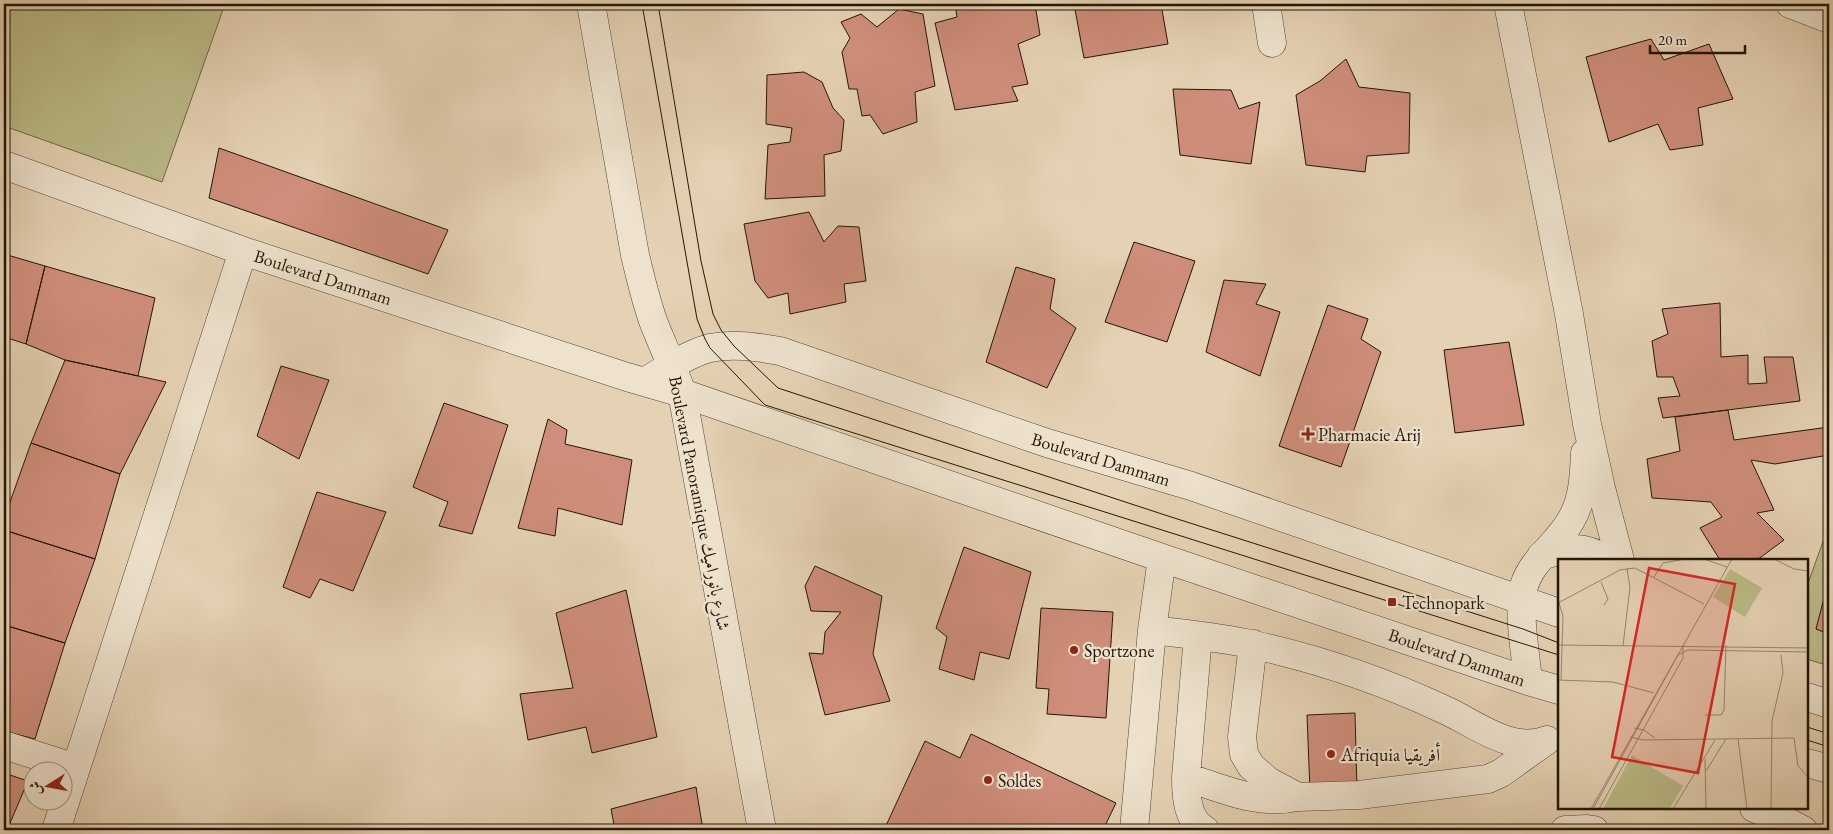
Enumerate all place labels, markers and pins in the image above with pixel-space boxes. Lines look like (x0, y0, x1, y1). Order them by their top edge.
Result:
place label: Pharmacie Arij (1318, 423, 1421, 446)
marker: Pharmacie Arij (1302, 428, 1314, 440)
place label: Technopark (1402, 591, 1485, 614)
marker: Technopark (1386, 596, 1398, 608)
place label: Sportzone (1084, 639, 1155, 662)
marker: Sportzone (1068, 644, 1080, 656)
place label: Afriquia أفريقيا (1340, 742, 1441, 767)
marker: Afriquia أفريقيا (1325, 748, 1337, 760)
place label: Soldes (998, 769, 1041, 792)
marker: Soldes (982, 774, 994, 786)

